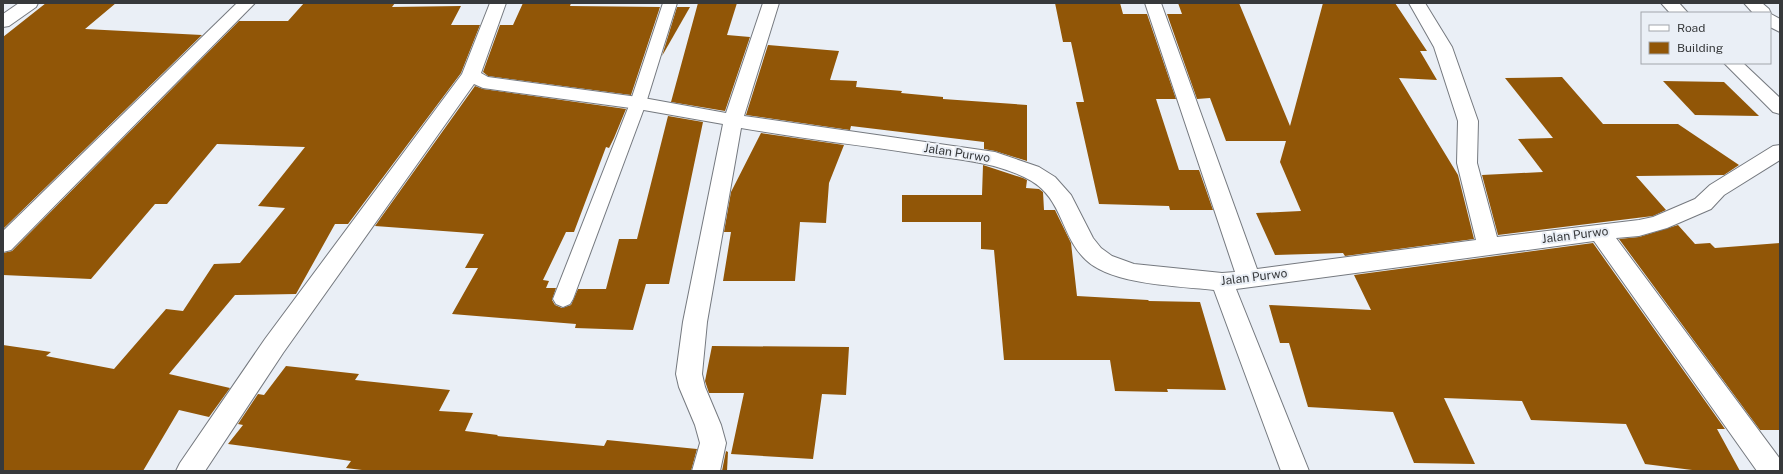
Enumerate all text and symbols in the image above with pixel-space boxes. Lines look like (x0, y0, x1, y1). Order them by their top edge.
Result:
legend (1641, 12, 1771, 64)
text: Road (1677, 21, 1705, 35)
text: Building (1677, 41, 1723, 55)
street label: Jalan Purwo (923, 141, 991, 165)
street label: Jalan Purwo (1541, 224, 1609, 246)
street label: Jalan Purwo (1220, 266, 1288, 288)

